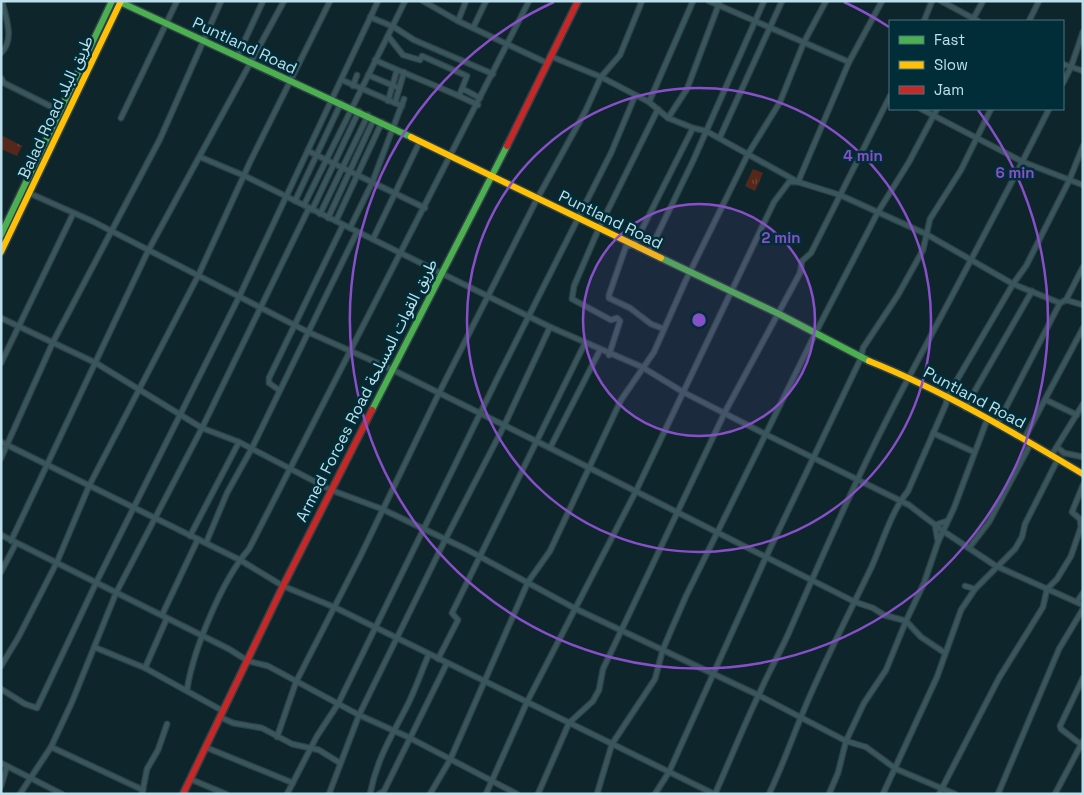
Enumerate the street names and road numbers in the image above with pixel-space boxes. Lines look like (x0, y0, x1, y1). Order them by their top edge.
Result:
street label: Puntland Road (189, 12, 300, 79)
street label: Balad Road طريق البلد (13, 32, 98, 182)
street label: Puntland Road (555, 185, 666, 254)
street label: Armed Forces Road طريق القوات المسلحة (291, 255, 442, 525)
street label: Puntland Road (920, 362, 1030, 433)

